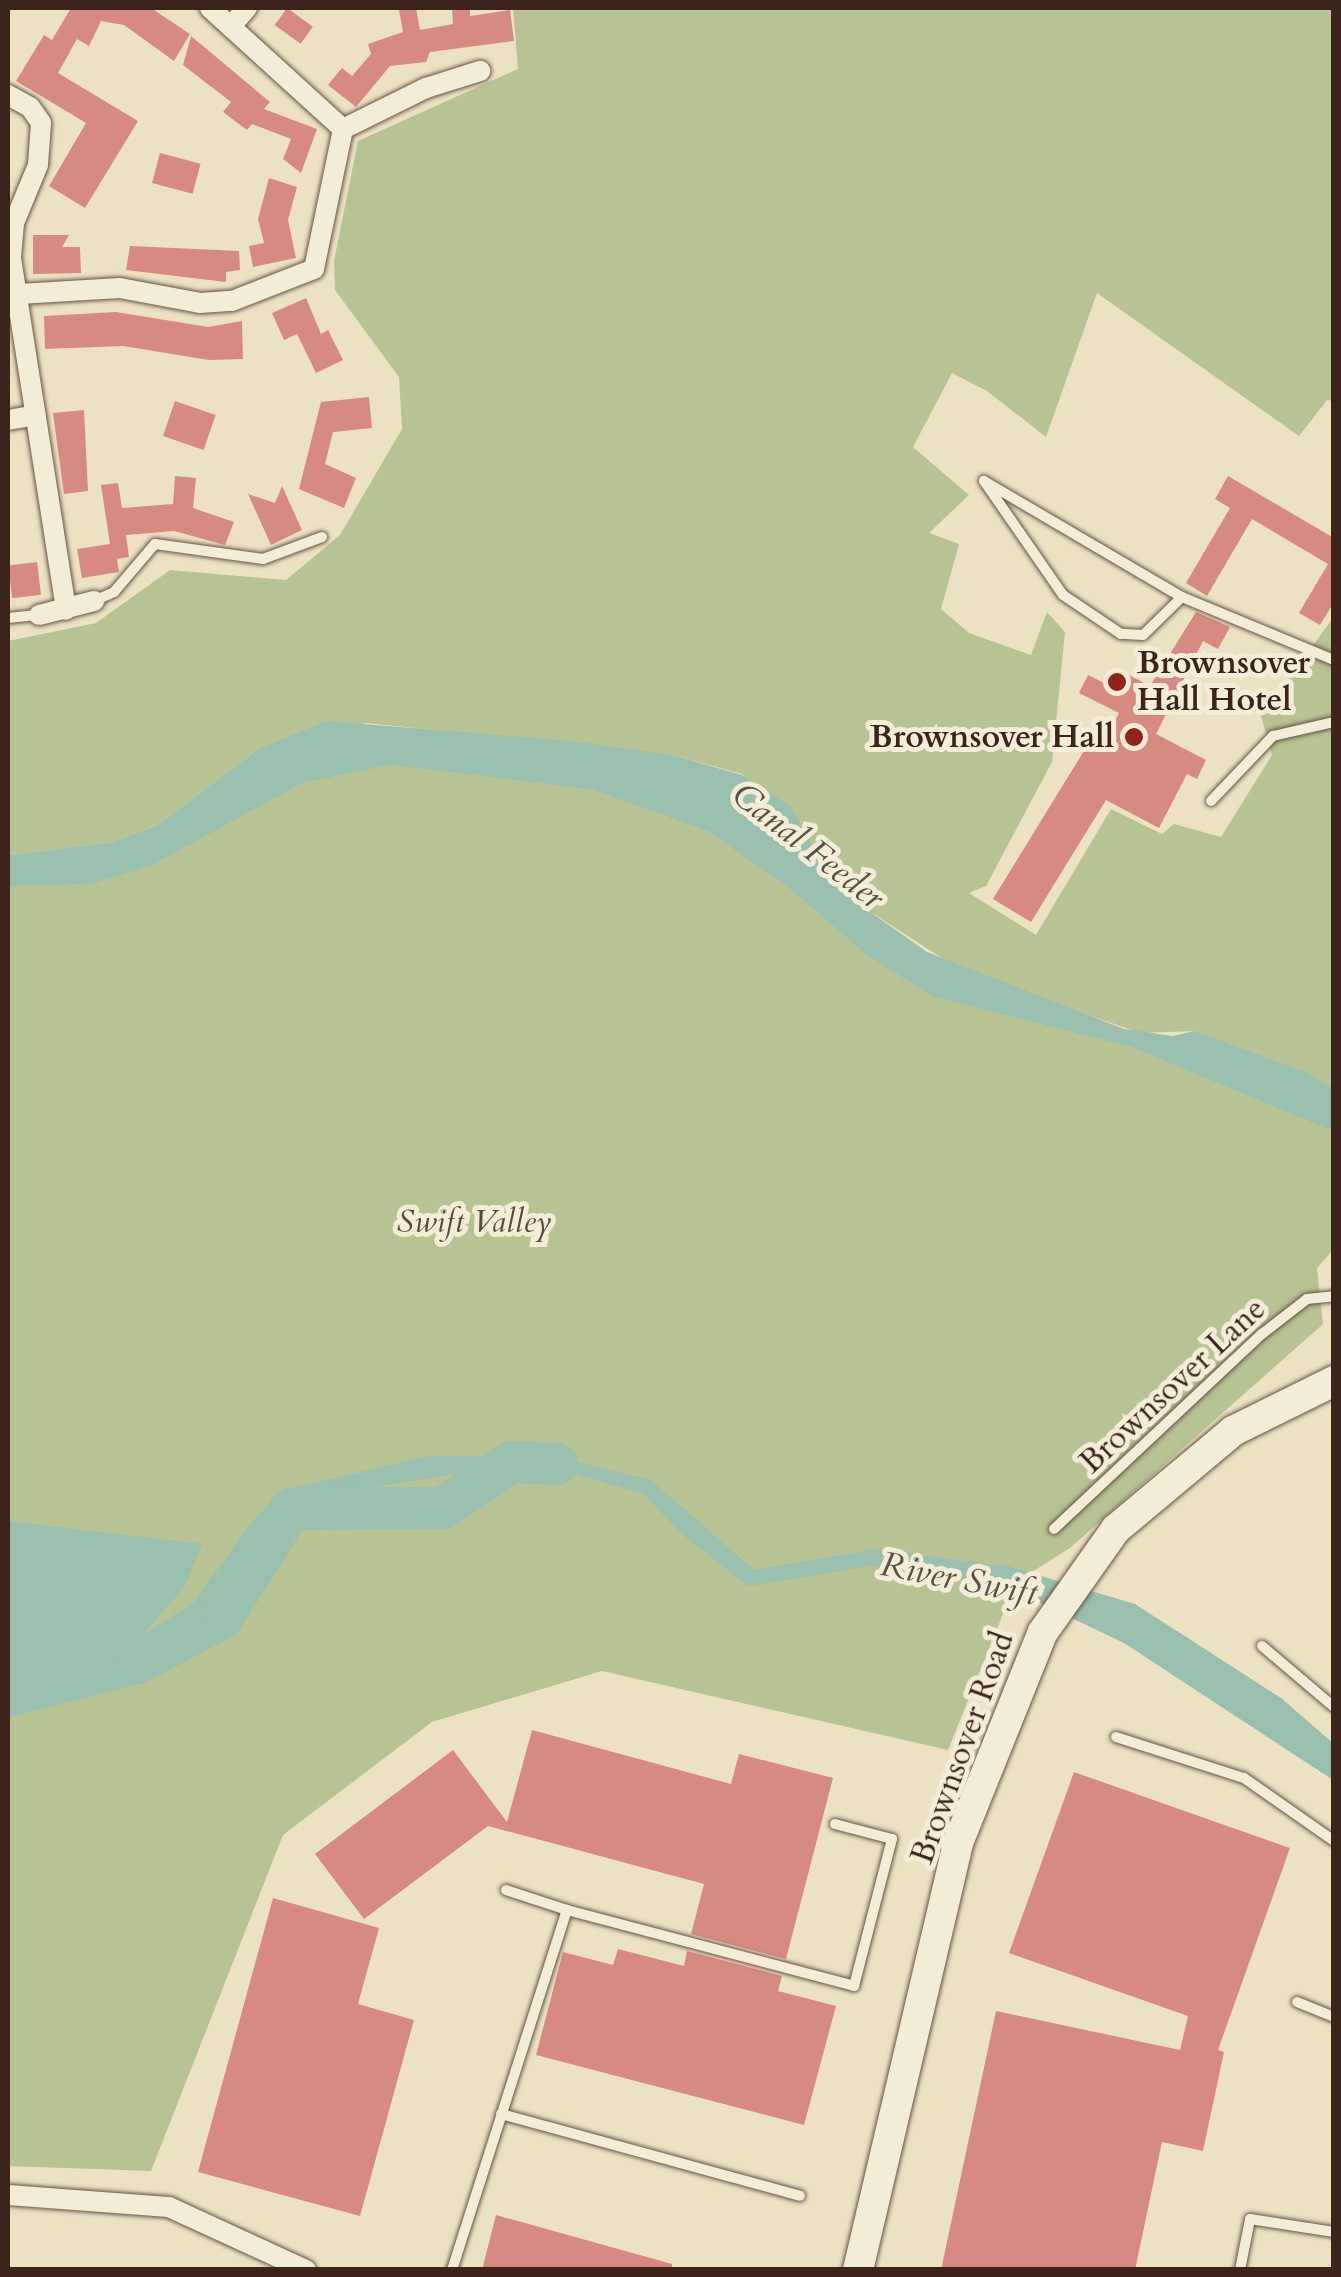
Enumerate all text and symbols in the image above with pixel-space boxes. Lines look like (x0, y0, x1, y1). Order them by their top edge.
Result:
place label: Brownsover Hall Hotel (1137, 645, 1310, 720)
marker: Brownsover Hall Hotel (1106, 671, 1128, 693)
place label: Brownsover Hall (870, 718, 1114, 756)
marker: Brownsover Hall (1123, 726, 1145, 748)
water label: Canal Feeder (724, 774, 892, 918)
park label: Swift Valley (397, 1203, 551, 1241)
street label: Brownsover Lane (1072, 1290, 1274, 1482)
water label: River Swift (877, 1543, 1041, 1615)
street label: Brownsover Road (903, 1627, 1023, 1869)

